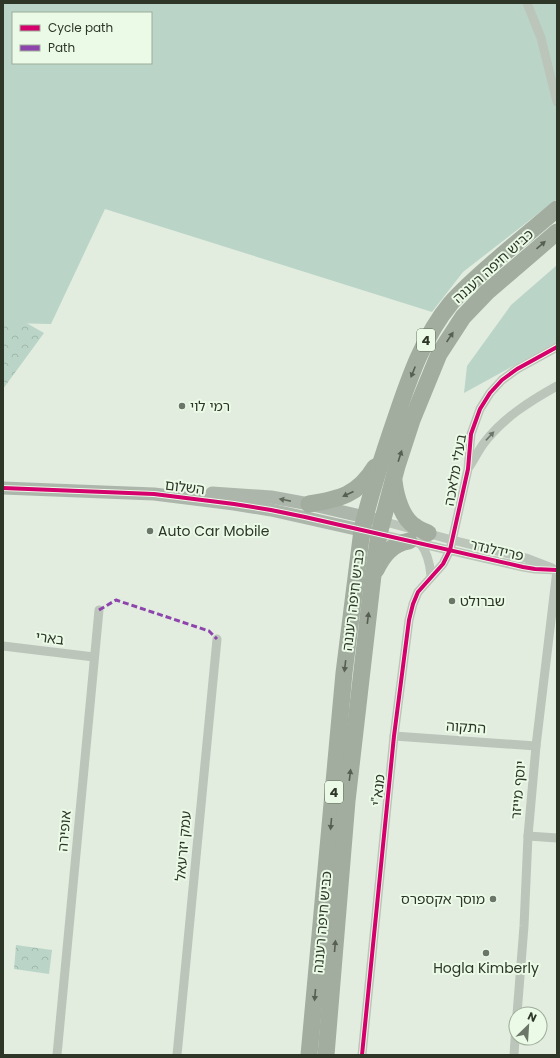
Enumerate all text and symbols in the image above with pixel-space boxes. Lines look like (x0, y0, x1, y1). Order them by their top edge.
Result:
legend (12, 12, 152, 64)
text: Cycle path (48, 19, 113, 36)
text: Path (48, 39, 75, 56)
street label: כביש חיפה רעננה (448, 224, 538, 308)
one-way arrow (536, 241, 547, 250)
road number: 4 (417, 329, 435, 351)
one-way arrow (446, 332, 454, 342)
one-way arrow (409, 366, 415, 378)
place label: רמי לוי (190, 396, 230, 416)
marker: רמי לוי (177, 401, 187, 411)
one-way arrow (486, 431, 495, 442)
street label: בעלי מלאכה (439, 432, 471, 508)
one-way arrow (397, 450, 403, 462)
street label: השלום (164, 475, 206, 499)
one-way arrow (342, 490, 354, 497)
one-way arrow (279, 496, 292, 502)
place label: Auto Car Mobile (158, 521, 270, 541)
marker: Auto Car Mobile (145, 526, 155, 536)
street label: פרידלנדר (468, 534, 526, 566)
street label: כביש חיפה רעננה (337, 548, 369, 652)
place label: שברולט (460, 591, 505, 611)
marker: שברולט (447, 596, 457, 606)
one-way arrow (365, 612, 372, 624)
street label: בארי (35, 626, 65, 650)
one-way arrow (341, 660, 348, 672)
street label: התקוה (445, 716, 487, 738)
street label: יוסף מייזר (505, 760, 531, 820)
one-way arrow (347, 769, 354, 781)
street label: מנא"י (366, 773, 390, 807)
road number: 4 (325, 781, 343, 803)
street label: אופירה (52, 809, 76, 852)
street label: עמק יזרעאל (170, 810, 196, 882)
one-way arrow (327, 818, 334, 830)
street label: כביש חיפה רעננה (308, 870, 336, 974)
place label: מוסך אקספרס (401, 889, 485, 909)
marker: מוסך אקספרס (488, 894, 498, 904)
one-way arrow (332, 940, 339, 952)
marker: Hogla Kimberly (481, 948, 491, 958)
place label: Hogla Kimberly (433, 958, 539, 978)
one-way arrow (312, 989, 318, 1001)
north arrow (508, 1006, 548, 1046)
text: N (525, 1008, 539, 1026)

